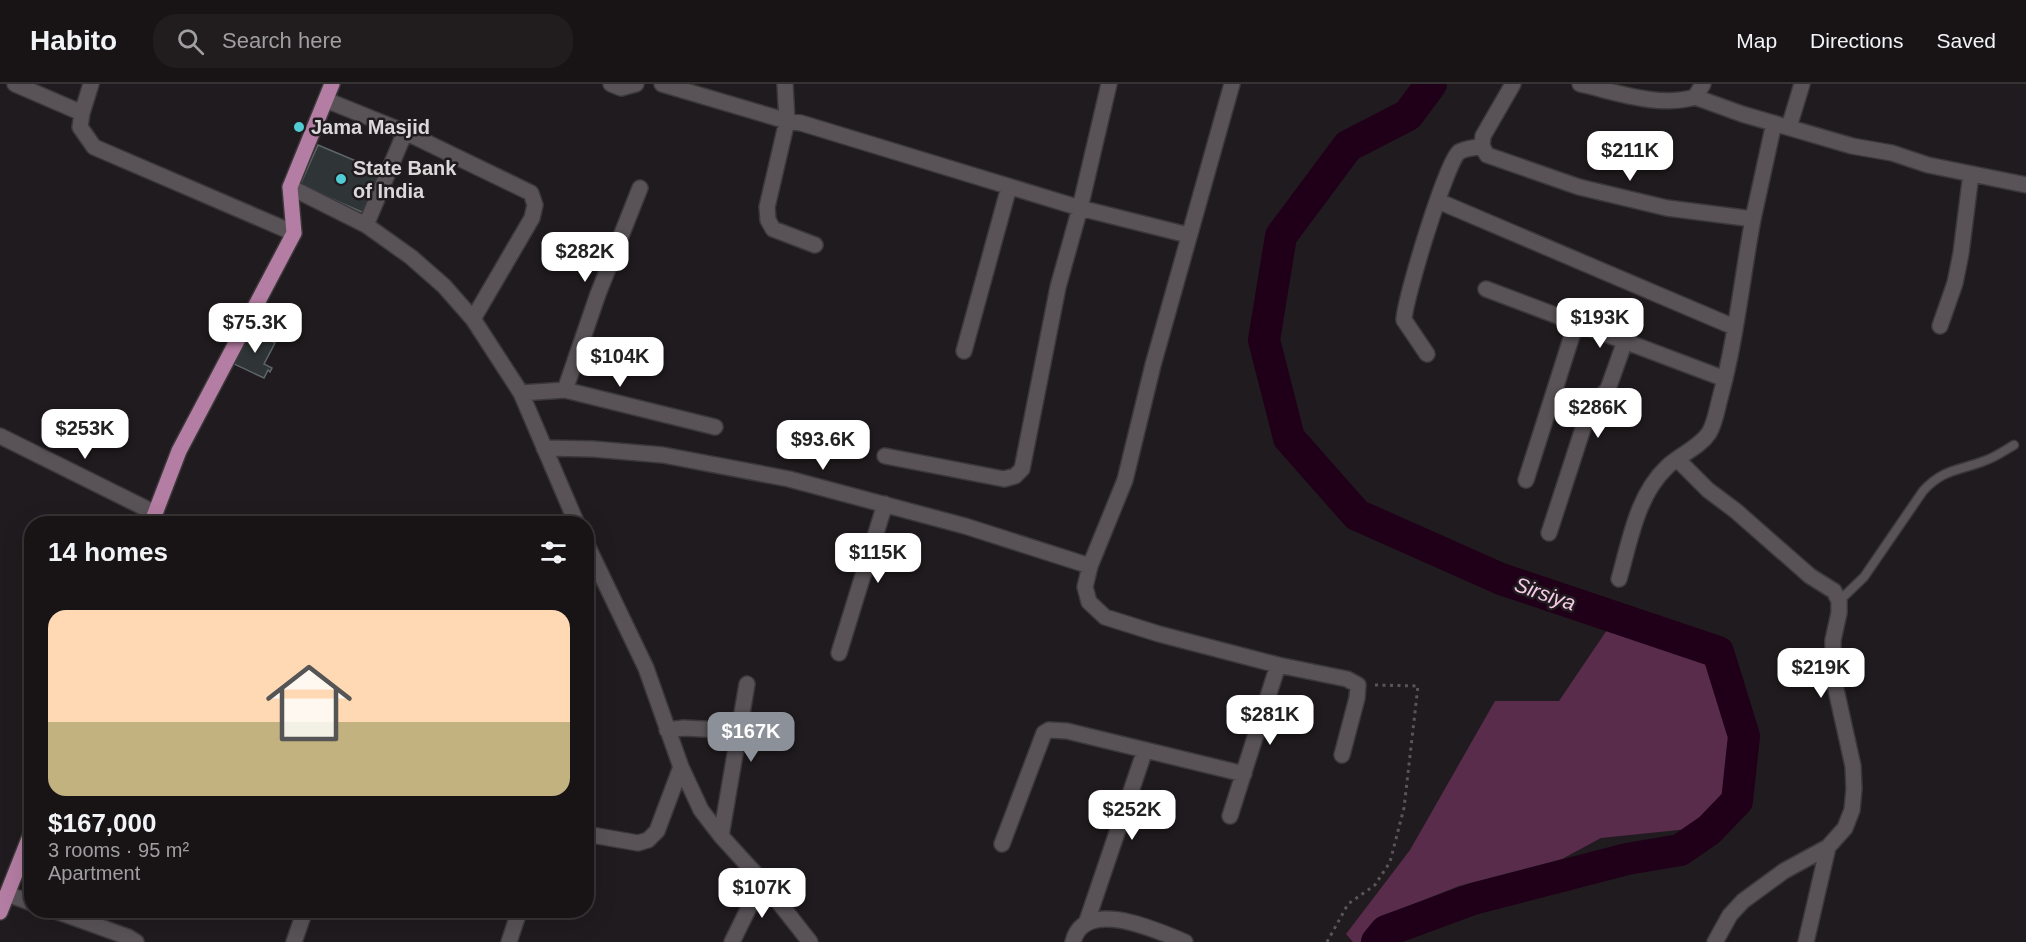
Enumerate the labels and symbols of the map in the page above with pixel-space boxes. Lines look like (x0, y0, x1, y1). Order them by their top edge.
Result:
place label: Jama Masjid (311, 116, 430, 138)
marker: Jama Masjid (292, 120, 306, 134)
pin: $211K (1588, 131, 1672, 182)
place label: State Bank of India (353, 157, 457, 202)
marker: State Bank of India (334, 172, 348, 186)
pin: $282K (543, 232, 627, 283)
pin: $193K (1558, 298, 1642, 349)
pin: $75.3K (206, 303, 304, 354)
pin: $104K (578, 337, 662, 388)
pin: $286K (1556, 388, 1640, 439)
pin: $253K (43, 409, 127, 460)
pin: $93.6K (774, 420, 872, 471)
pin: $115K (836, 533, 920, 584)
water label: Sirsiya (1512, 572, 1579, 615)
pin: $219K (1779, 648, 1863, 699)
pin: $281K (1228, 695, 1312, 746)
pin: $167K (709, 712, 793, 763)
pin: $252K (1090, 790, 1174, 841)
pin: $107K (720, 868, 804, 919)

